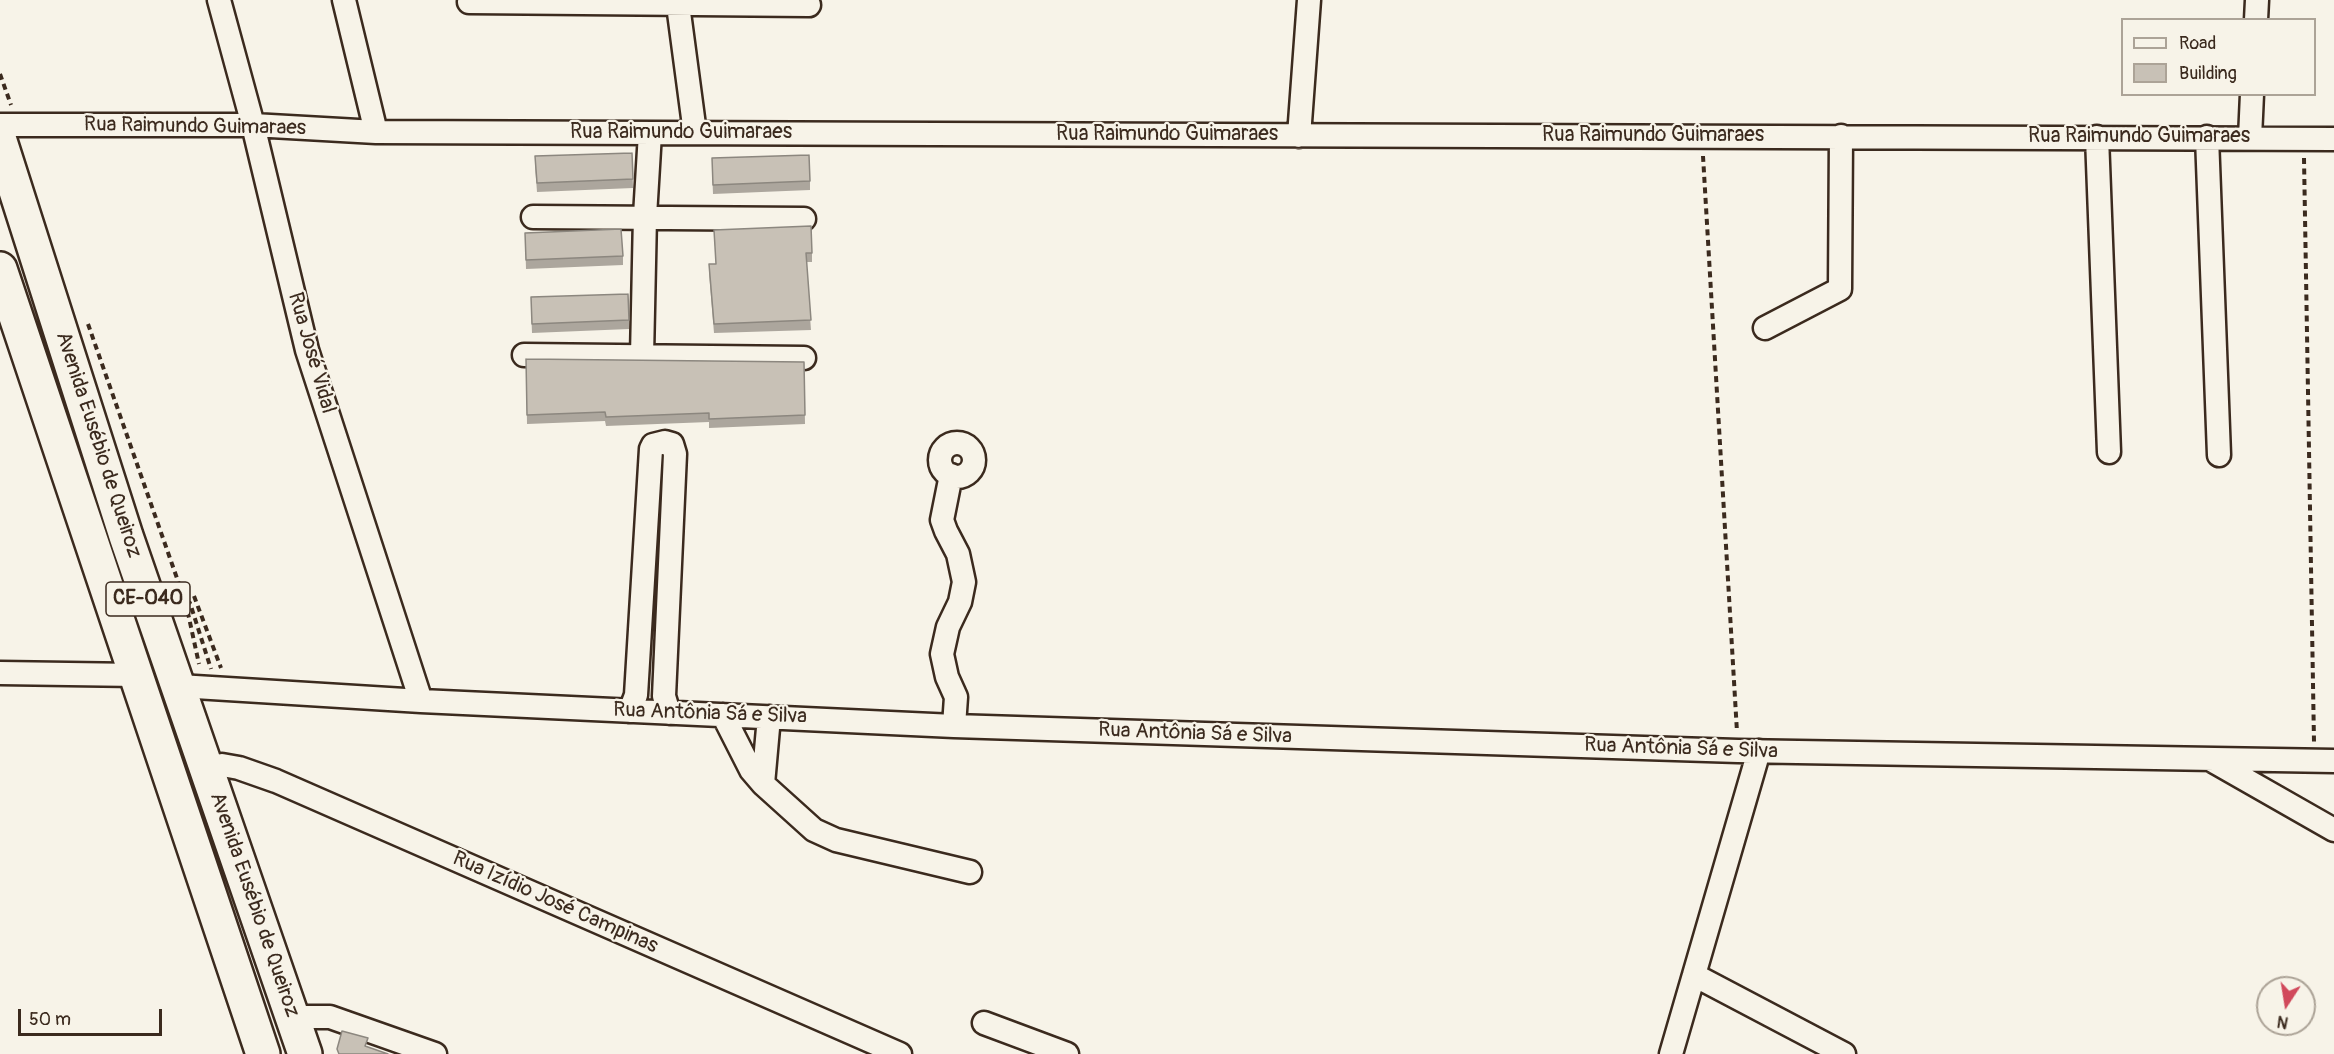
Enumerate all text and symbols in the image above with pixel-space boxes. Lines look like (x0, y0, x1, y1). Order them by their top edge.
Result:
legend (2121, 18, 2316, 96)
text: Road (2179, 32, 2216, 55)
text: Building (2179, 62, 2237, 85)
street label: Rua Raimundo Guimaraes (84, 112, 306, 142)
street label: Rua Raimundo Guimaraes (570, 120, 792, 146)
street label: Rua Raimundo Guimaraes (1056, 122, 1278, 148)
street label: Rua Raimundo Guimaraes (1542, 123, 1764, 149)
street label: Rua Raimundo Guimaraes (2028, 124, 2250, 150)
street label: Rua José Vidal (282, 290, 340, 416)
street label: Avenida Eusébio de Queiroz (50, 329, 146, 561)
road number: CE-040 (106, 582, 190, 616)
street label: Rua Antônia Sá e Silva (613, 698, 807, 730)
street label: Rua Antônia Sá e Silva (1098, 718, 1292, 750)
street label: Rua Antônia Sá e Silva (1584, 733, 1778, 765)
street label: Avenida Eusébio de Queiroz (204, 789, 304, 1021)
street label: Rua Izídio José Campinas (448, 846, 662, 960)
north arrow (2256, 976, 2316, 1036)
scale bar (21, 997, 165, 1035)
text: 50 m (29, 1008, 71, 1031)
text: N (2275, 1011, 2290, 1033)

